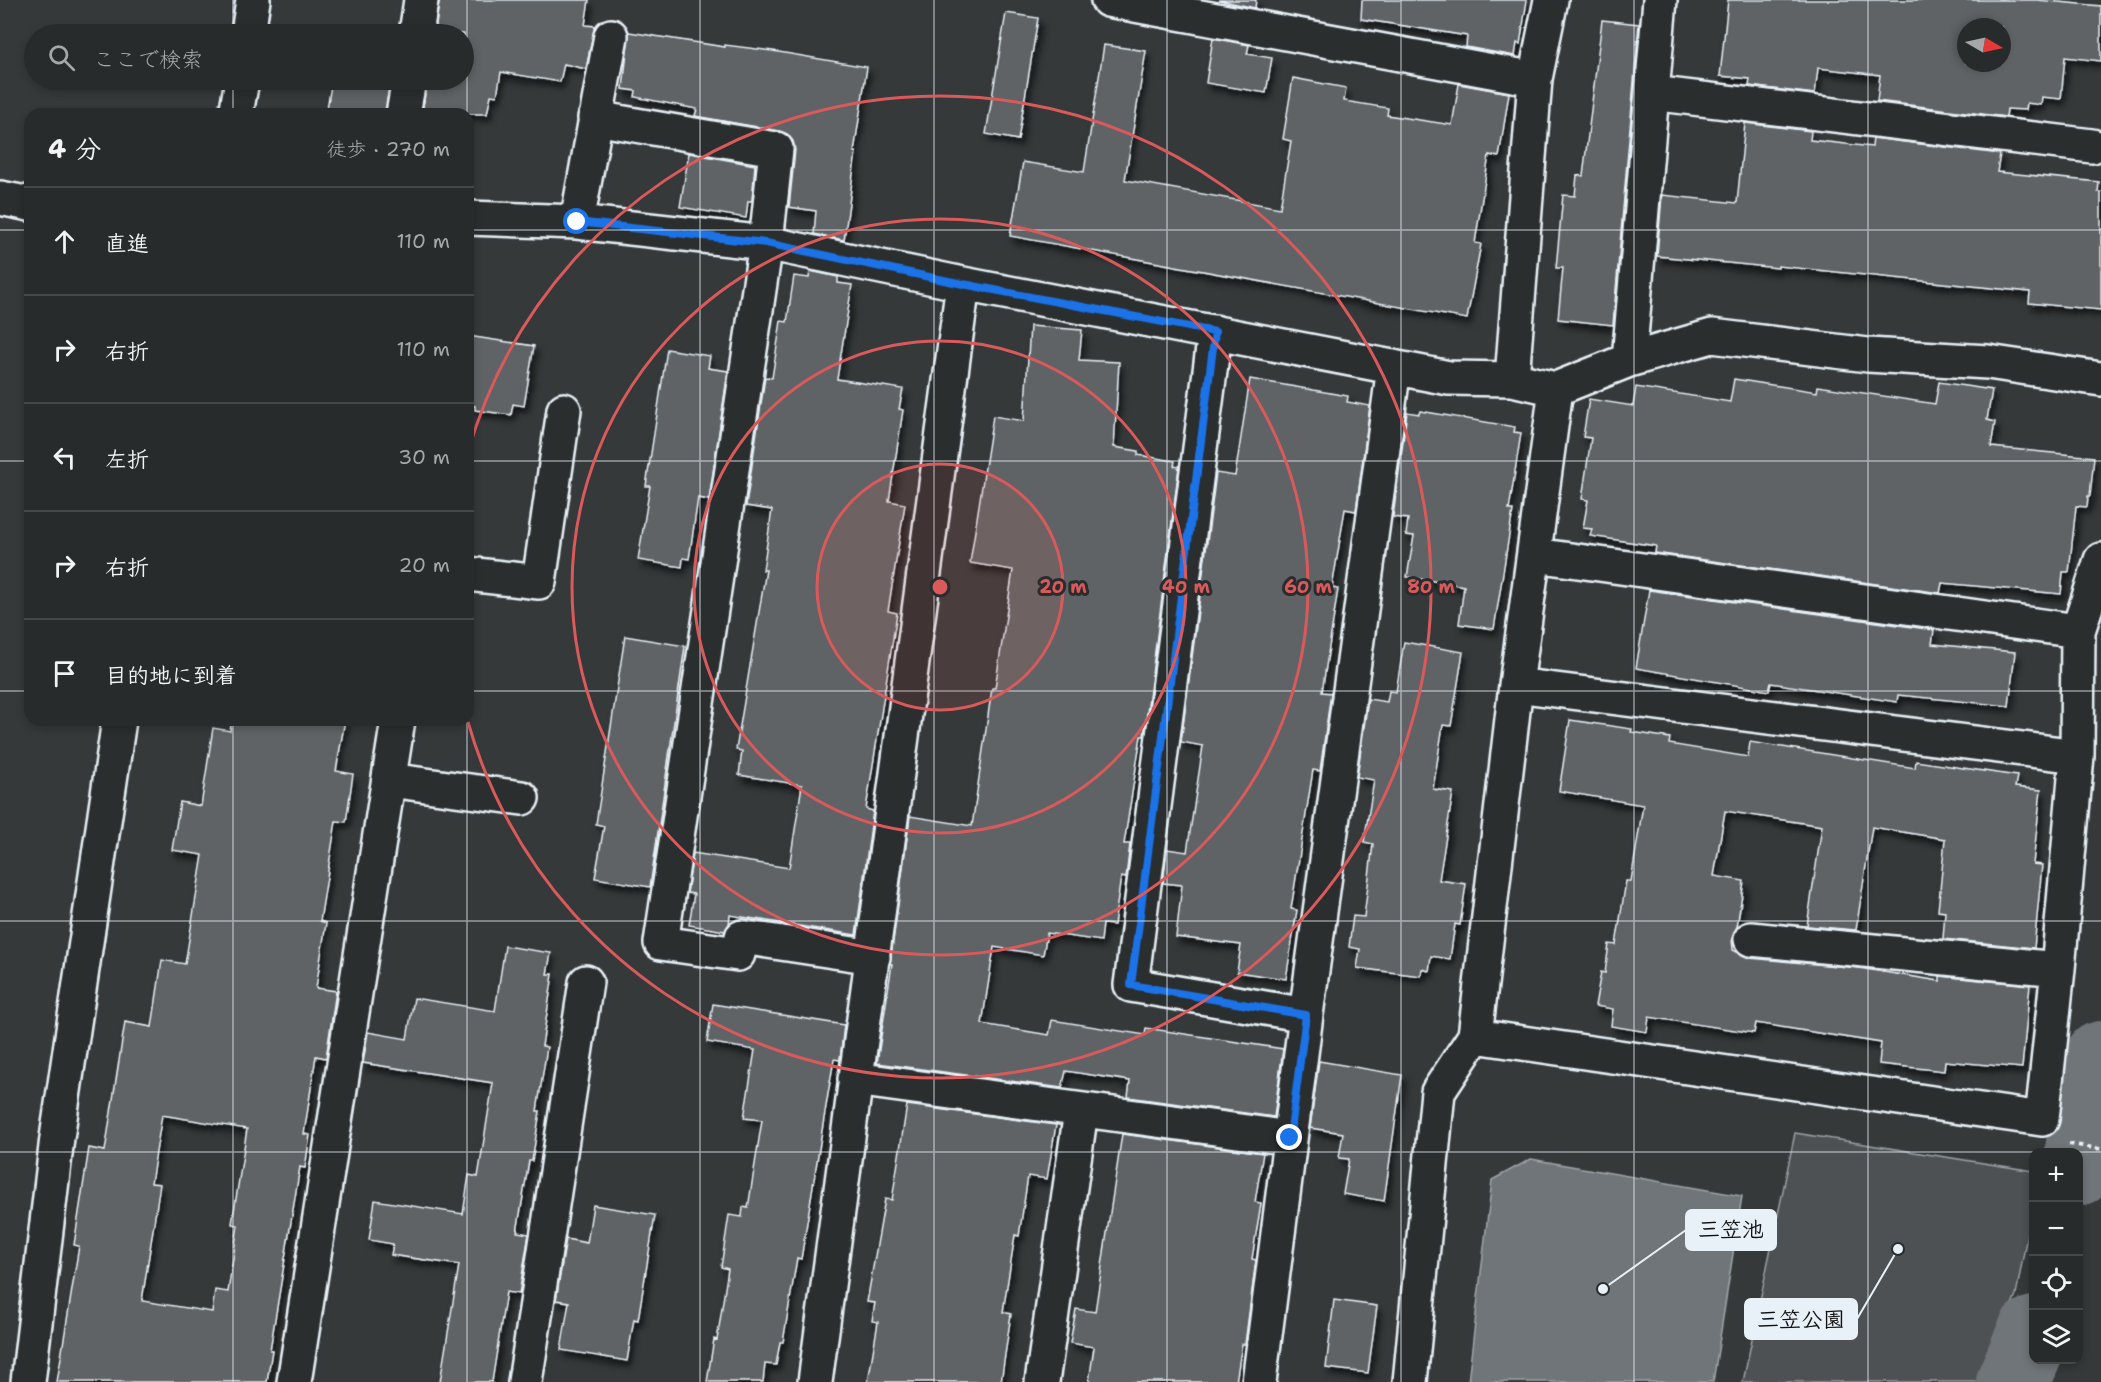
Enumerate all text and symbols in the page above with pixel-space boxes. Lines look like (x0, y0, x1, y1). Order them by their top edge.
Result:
north arrow (1957, 18, 2011, 72)
search box (24, 24, 474, 90)
icon: search (45, 41, 78, 74)
text: ここで検索 (93, 45, 203, 74)
text: 4 分 (48, 131, 101, 166)
text: 徒歩 · 270 m (327, 136, 450, 162)
route start (563, 208, 589, 234)
icon: ahead (48, 225, 81, 258)
text: 110 m (396, 228, 450, 254)
text: 直進 (105, 229, 149, 258)
icon: right (48, 333, 81, 366)
text: 110 m (396, 336, 450, 362)
text: 右折 (105, 337, 149, 366)
icon: left (48, 441, 81, 474)
text: 30 m (398, 444, 450, 470)
text: 左折 (105, 445, 149, 474)
icon: right (48, 549, 81, 582)
text: 20 m (399, 552, 450, 578)
text: 右折 (105, 553, 149, 582)
text: 20 m (1039, 575, 1087, 599)
text: 40 m (1162, 575, 1210, 599)
text: 60 m (1284, 575, 1332, 599)
text: 80 m (1407, 575, 1455, 599)
centre of rings (930, 577, 950, 597)
icon: arrive (48, 657, 81, 690)
text: 目的地に到着 (105, 661, 237, 690)
route end (1276, 1124, 1302, 1150)
map controls (2029, 1148, 2083, 1364)
button: + (2029, 1148, 2083, 1202)
button: − (2029, 1202, 2083, 1256)
callout: 三笠池 (1686, 1210, 1776, 1250)
text: 三笠池 (1698, 1215, 1764, 1244)
button: locate (2029, 1256, 2083, 1310)
callout: 三笠公園 (1745, 1299, 1857, 1339)
text: 三笠公園 (1757, 1305, 1845, 1334)
button: layers (2029, 1310, 2083, 1364)

